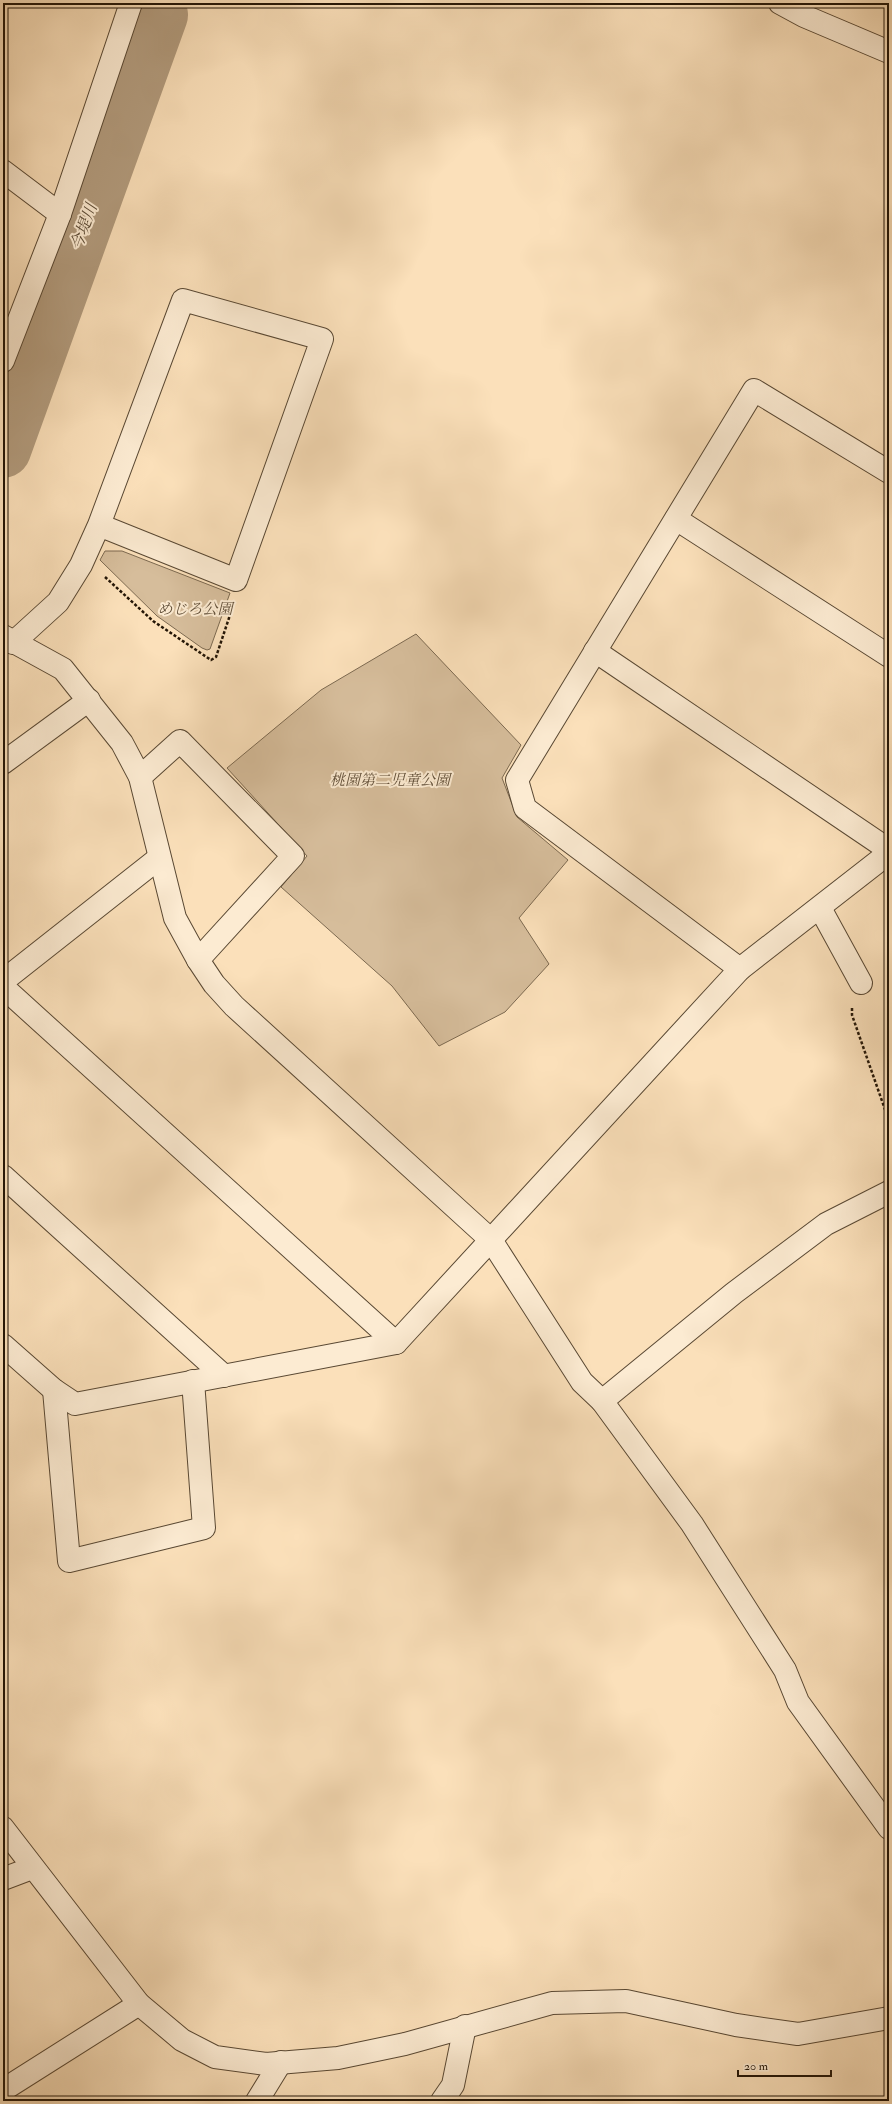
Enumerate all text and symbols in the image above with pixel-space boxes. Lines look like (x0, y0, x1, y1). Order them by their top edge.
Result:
water label: 今堤川 (66, 199, 102, 253)
park label: めじろ公園 (157, 600, 235, 619)
park label: 桃園第二児童公園 (330, 771, 453, 790)
scale bar (738, 2052, 831, 2078)
text: 20 m (744, 2059, 769, 2074)

